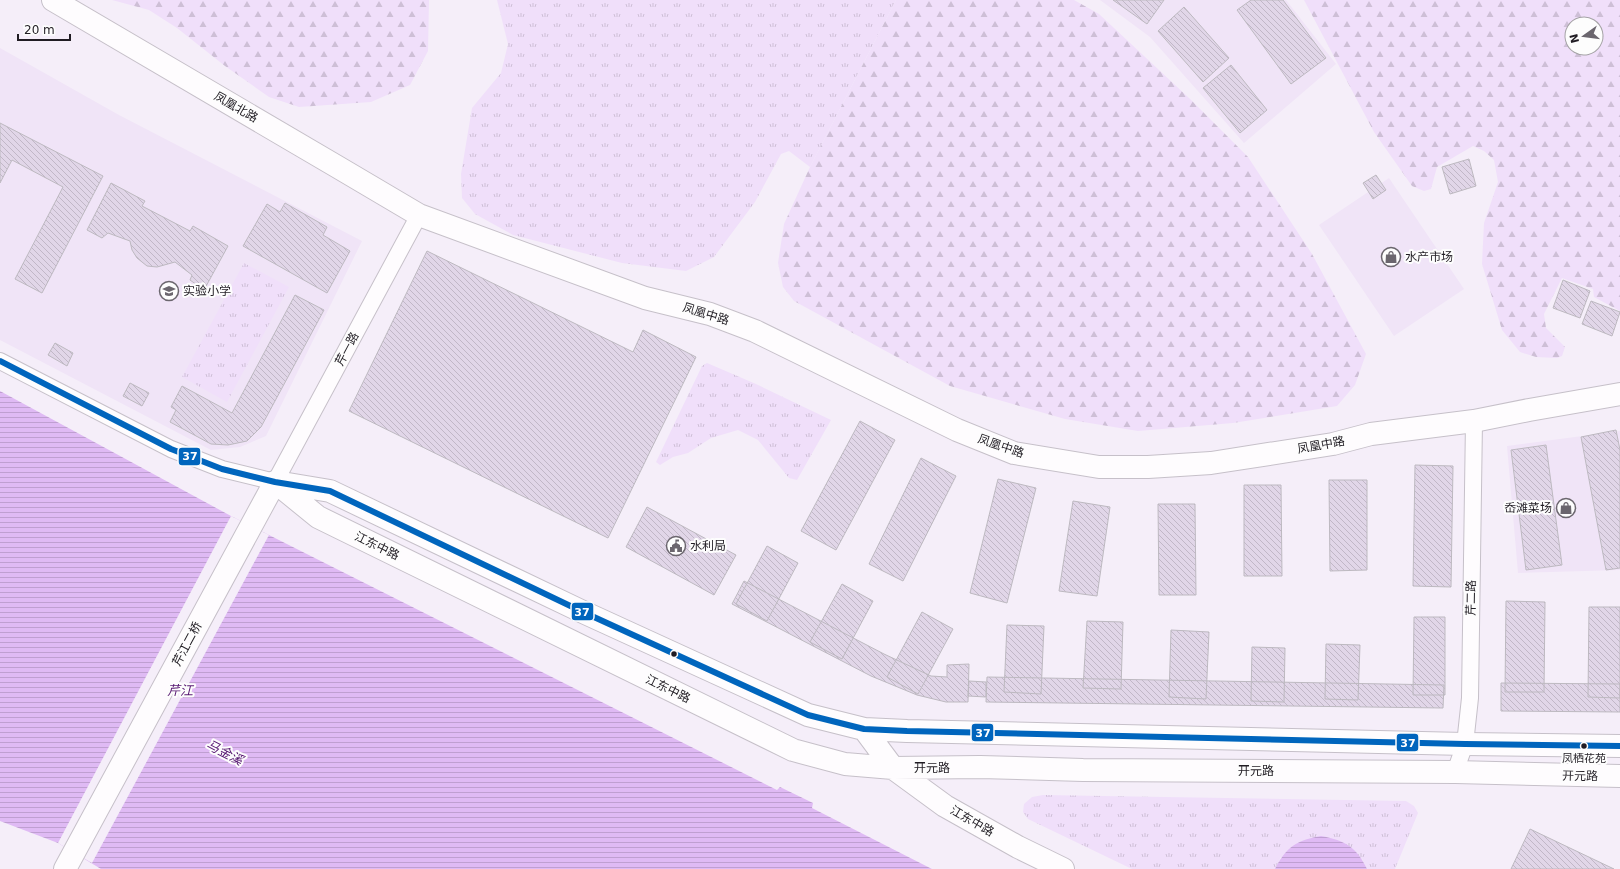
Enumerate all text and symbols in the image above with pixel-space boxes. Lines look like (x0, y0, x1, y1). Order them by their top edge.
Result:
scale bar (18, 16, 70, 42)
north arrow (1564, 16, 1604, 56)
text: 20 m (24, 23, 55, 37)
text: N (1567, 32, 1582, 44)
street label: 凤凰北路 (212, 89, 260, 125)
shop icon: 水产市场 (1380, 246, 1402, 268)
place label: 水产市场 (1405, 250, 1453, 264)
school or university icon: 实验小学 (158, 280, 180, 302)
place label: 实验小学 (183, 284, 231, 298)
street label: 凤凰中路 (681, 300, 731, 328)
street label: 芹一路 (332, 330, 362, 368)
street label: 凤凰中路 (976, 432, 1026, 460)
street label: 凤凰中路 (1296, 434, 1346, 456)
line badge: 37 (178, 447, 201, 466)
text: 37 (182, 450, 198, 463)
shop icon: 岙滩菜场 (1555, 497, 1577, 519)
place label: 岙滩菜场 (1504, 501, 1552, 515)
street label: 江东中路 (352, 529, 402, 563)
public building icon: 水利局 (665, 535, 687, 557)
place label: 水利局 (690, 539, 726, 553)
street label: 芹二路 (1464, 580, 1478, 616)
line badge: 37 (571, 602, 594, 621)
text: 37 (574, 606, 590, 619)
street label: 芹江二桥 (170, 620, 204, 668)
unlabelled marker (669, 649, 679, 659)
street label: 江东中路 (643, 672, 693, 706)
water label: 芹江 (167, 683, 195, 698)
line badge: 37 (971, 723, 994, 742)
text: 37 (975, 727, 991, 740)
line badge: 37 (1396, 733, 1419, 752)
water label: 马金溪 (204, 737, 247, 769)
text: 37 (1400, 737, 1416, 750)
marker: 凤栖花苑 (1579, 741, 1589, 751)
place label: 凤栖花苑 (1562, 752, 1606, 765)
street label: 开元路 (914, 761, 950, 775)
street label: 开元路 (1238, 764, 1274, 778)
street label: 开元路 (1562, 769, 1598, 783)
street label: 江东中路 (948, 803, 996, 839)

